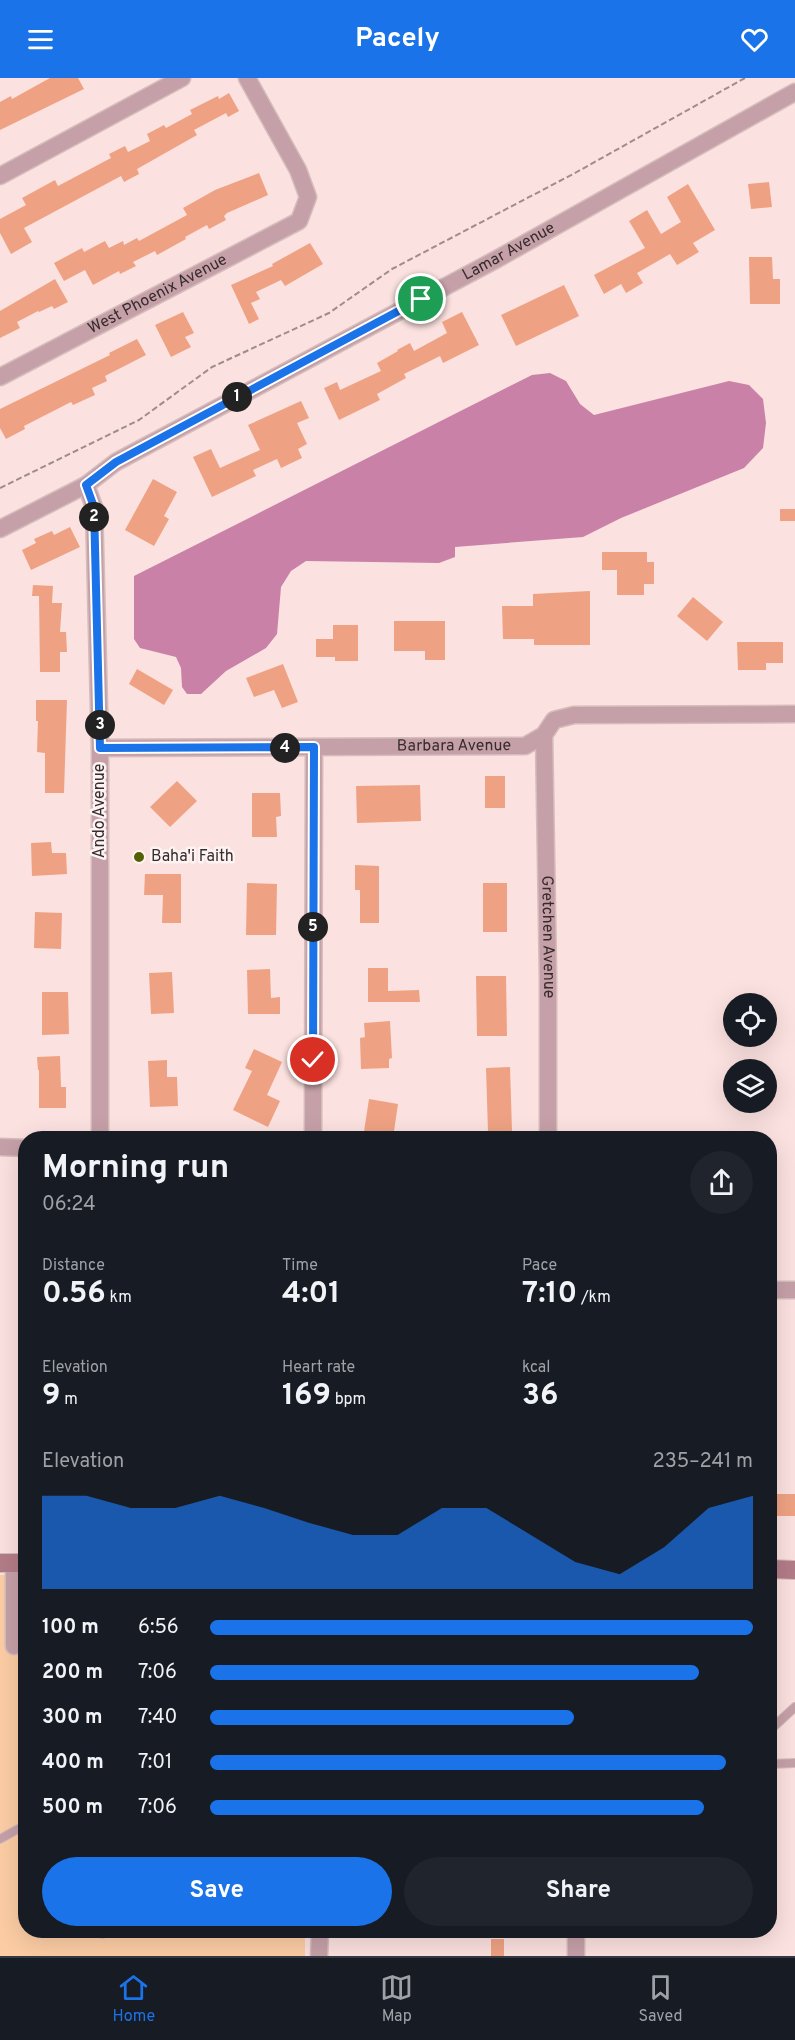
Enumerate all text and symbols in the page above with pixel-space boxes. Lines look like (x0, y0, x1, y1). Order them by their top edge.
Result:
text: Pacely (355, 22, 440, 56)
icon: menu (24, 23, 57, 56)
icon: heart (738, 23, 771, 56)
street label: Lamar Avenue (459, 218, 559, 285)
street label: West Phoenix Avenue (85, 250, 231, 339)
pin (395, 273, 446, 324)
icon: arrive (404, 282, 437, 315)
pin: 1 (222, 382, 252, 412)
text: 1 (234, 387, 240, 407)
pin: 2 (79, 502, 109, 532)
text: 2 (89, 507, 99, 527)
pin: 3 (85, 710, 115, 740)
text: 3 (95, 715, 105, 735)
pin: 4 (270, 733, 300, 763)
street label: Barbara Avenue (397, 736, 511, 757)
text: 4 (280, 738, 290, 758)
street label: Ando Avenue (90, 764, 110, 858)
place label: Baha'i Faith (151, 847, 234, 867)
marker: Baha'i Faith (132, 850, 146, 864)
street label: Gretchen Avenue (536, 875, 558, 998)
pin: 5 (298, 912, 328, 942)
text: 5 (308, 917, 318, 937)
map controls (723, 993, 777, 1113)
button: locate (723, 993, 777, 1047)
pin (287, 1034, 338, 1085)
icon: check (296, 1043, 329, 1076)
button: layers (723, 1059, 777, 1113)
text: Morning run (42, 1148, 229, 1190)
button: share (690, 1151, 753, 1214)
text: 06:24 (42, 1192, 96, 1218)
text: Distance (42, 1256, 105, 1276)
text: Time (282, 1256, 318, 1276)
text: Pace (522, 1256, 557, 1276)
text: 0.56 (42, 1276, 106, 1313)
text: 4:01 (282, 1276, 340, 1313)
text: 7:10 (522, 1276, 577, 1313)
text: km (106, 1288, 132, 1308)
text: /km (577, 1288, 611, 1308)
text: Elevation (42, 1358, 108, 1378)
text: Heart rate (282, 1358, 355, 1378)
text: kcal (522, 1358, 550, 1378)
text: 9 (42, 1378, 60, 1415)
text: 169 (282, 1378, 331, 1415)
text: 36 (522, 1378, 558, 1415)
text: m (60, 1390, 78, 1410)
text: bpm (331, 1390, 366, 1410)
text: Elevation (42, 1449, 124, 1475)
text: 235–241 m (653, 1449, 753, 1475)
text: 100 m (42, 1615, 99, 1641)
text: 6:56 (138, 1615, 179, 1641)
text: 200 m (42, 1660, 103, 1686)
text: 7:06 (138, 1660, 177, 1686)
text: 300 m (42, 1705, 103, 1731)
text: 7:40 (138, 1705, 177, 1731)
text: 400 m (42, 1750, 104, 1776)
text: 7:01 (138, 1750, 172, 1776)
text: 500 m (42, 1795, 103, 1821)
text: 7:06 (138, 1795, 177, 1821)
button: Save (42, 1857, 392, 1926)
button: Share (404, 1857, 753, 1926)
tab: Home (113, 1971, 155, 2027)
tab: Map (380, 1971, 413, 2027)
tab: Saved (638, 1971, 682, 2027)

